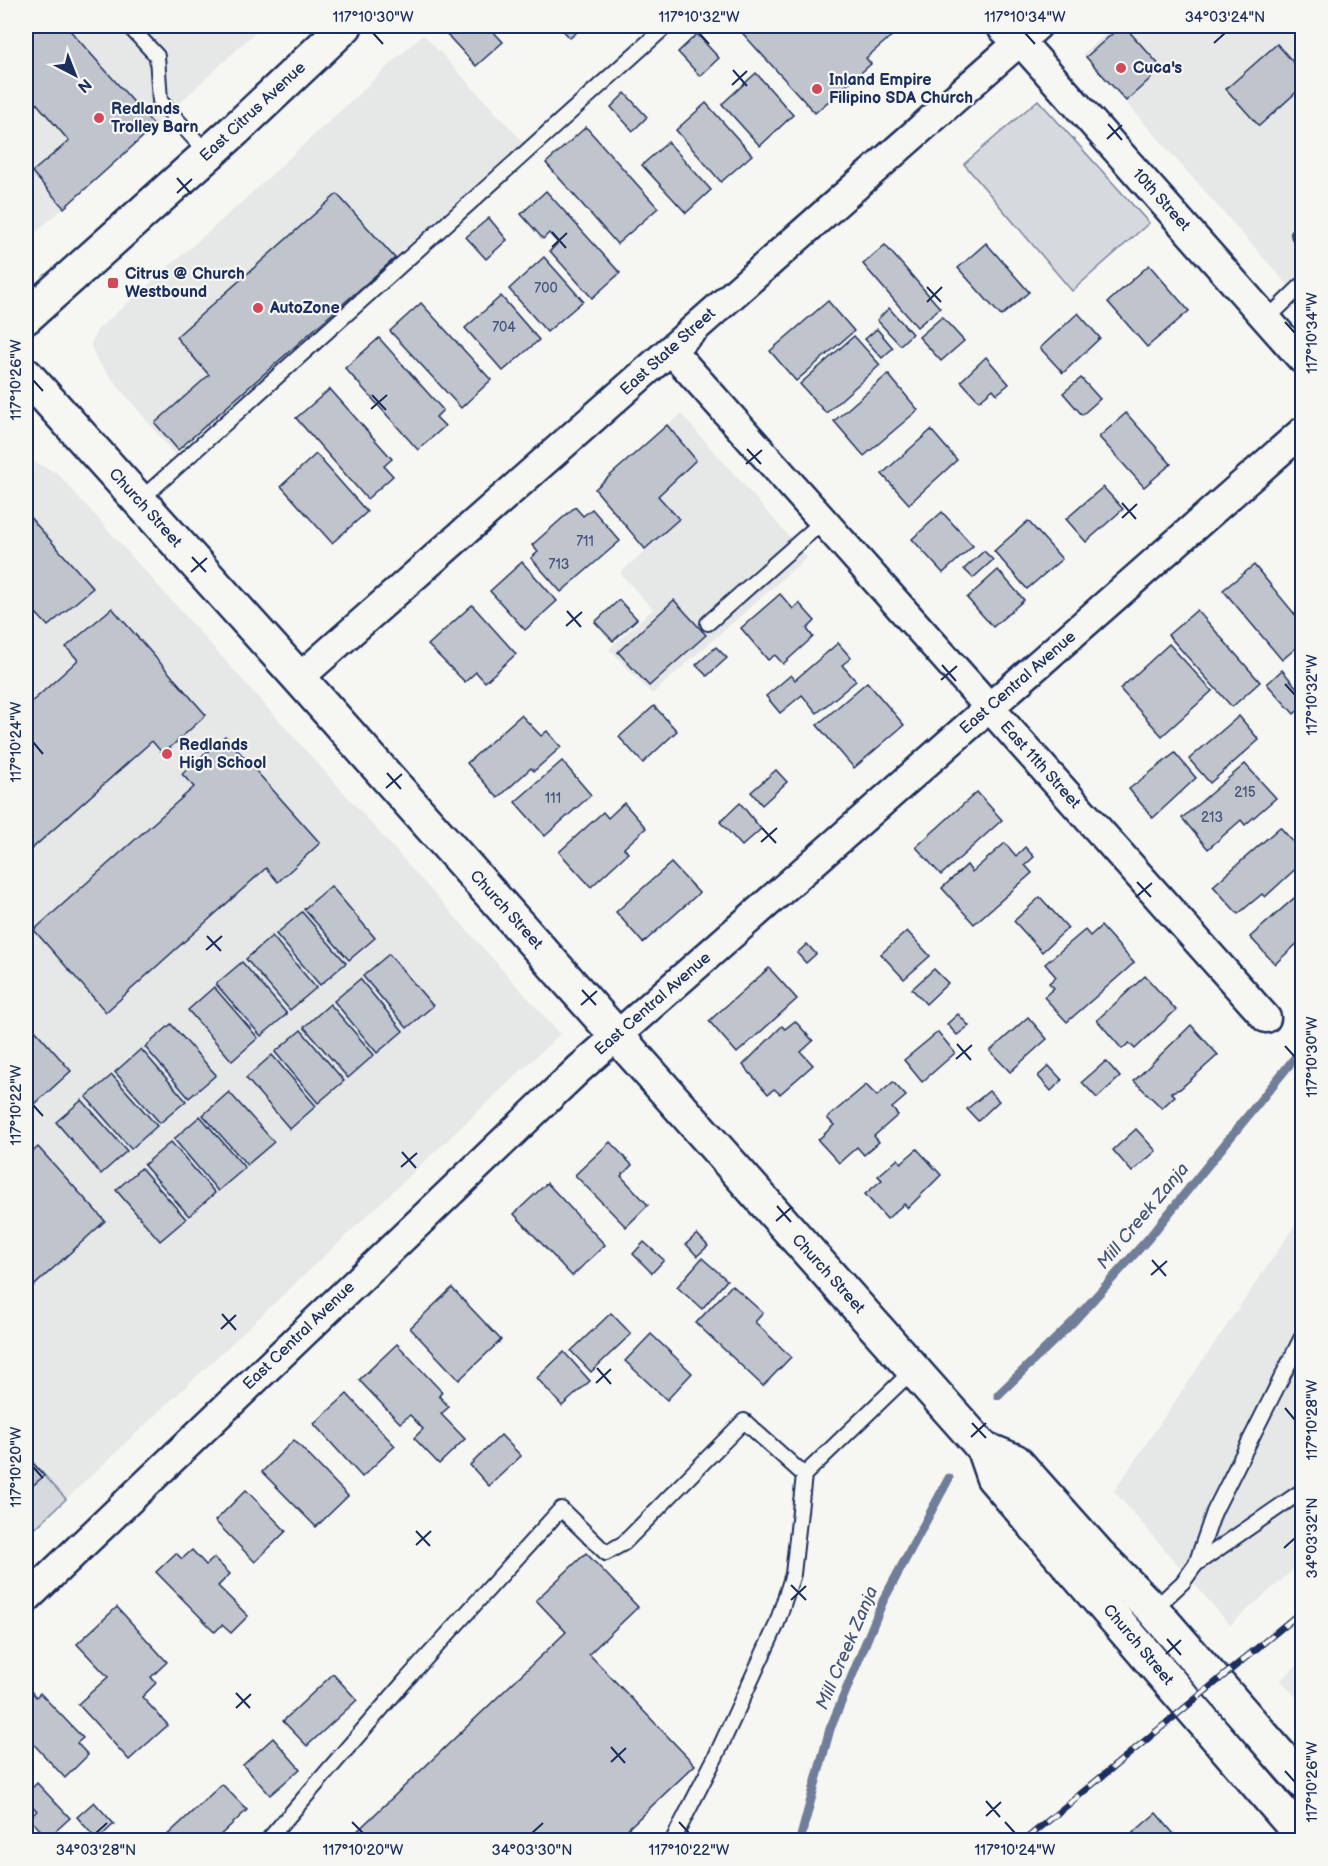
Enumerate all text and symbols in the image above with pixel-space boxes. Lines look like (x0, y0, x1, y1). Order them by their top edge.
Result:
text: 117°10'30"W (332, 8, 414, 27)
text: 117°10'32"W (658, 8, 740, 27)
text: 117°10'34"W (984, 8, 1066, 27)
text: 34°03'24"N (1185, 8, 1265, 27)
north arrow (45, 45, 105, 105)
street label: East Citrus Avenue (196, 58, 310, 166)
place label: Cuca's (1133, 59, 1182, 78)
marker: Cuca's (1114, 61, 1128, 75)
place label: Inland Empire Filipino SDA Church (829, 71, 973, 108)
text: N (73, 74, 95, 96)
marker: Inland Empire Filipino SDA Church (810, 82, 824, 96)
place label: Redlands Trolley Barn (111, 100, 198, 137)
marker: Redlands Trolley Barn (92, 111, 106, 125)
street label: 10th Street (1128, 165, 1194, 235)
place label: Citrus @ Church Westbound (125, 265, 245, 302)
marker: Citrus @ Church Westbound (106, 276, 120, 290)
house number: 700 (534, 280, 558, 297)
text: 117°10'34"W (1303, 292, 1322, 374)
place label: AutoZone (269, 299, 340, 318)
marker: AutoZone (251, 301, 265, 315)
street label: East State Street (617, 304, 720, 400)
house number: 704 (492, 319, 516, 336)
text: 117°10'26"W (7, 339, 26, 421)
street label: Church Street (105, 465, 186, 552)
house number: 711 (576, 533, 594, 550)
house number: 713 (549, 556, 569, 573)
street label: East Central Avenue (956, 627, 1080, 739)
text: 117°10'32"W (1303, 654, 1322, 736)
text: 117°10'24"W (7, 701, 26, 782)
street label: East 11th Street (996, 717, 1084, 813)
place label: Redlands High School (179, 736, 266, 773)
marker: Redlands High School (160, 747, 174, 761)
house number: 215 (1234, 784, 1256, 801)
house number: 111 (545, 790, 561, 807)
house number: 213 (1201, 809, 1223, 826)
street label: Church Street (466, 867, 547, 954)
street label: East Central Avenue (591, 948, 715, 1060)
text: 117°10'30"W (1303, 1016, 1322, 1098)
text: 117°10'22"W (7, 1064, 26, 1145)
water label: Mill Creek Zanja (1093, 1159, 1193, 1273)
street label: Church Street (788, 1231, 869, 1318)
street label: East Central Avenue (239, 1278, 359, 1394)
text: 117°10'28"W (1303, 1379, 1322, 1460)
text: 117°10'20"W (7, 1426, 26, 1507)
text: 34°03'32"N (1303, 1497, 1322, 1579)
water label: Mill Creek Zanja (812, 1583, 882, 1713)
street label: Church Street (1099, 1601, 1177, 1689)
text: 117°10'26"W (1303, 1741, 1322, 1823)
text: 34°03'28"N (56, 1841, 136, 1860)
text: 117°10'20"W (323, 1841, 404, 1860)
text: 34°03'30"N (491, 1841, 573, 1860)
text: 117°10'22"W (649, 1841, 730, 1860)
text: 117°10'24"W (975, 1841, 1056, 1860)

